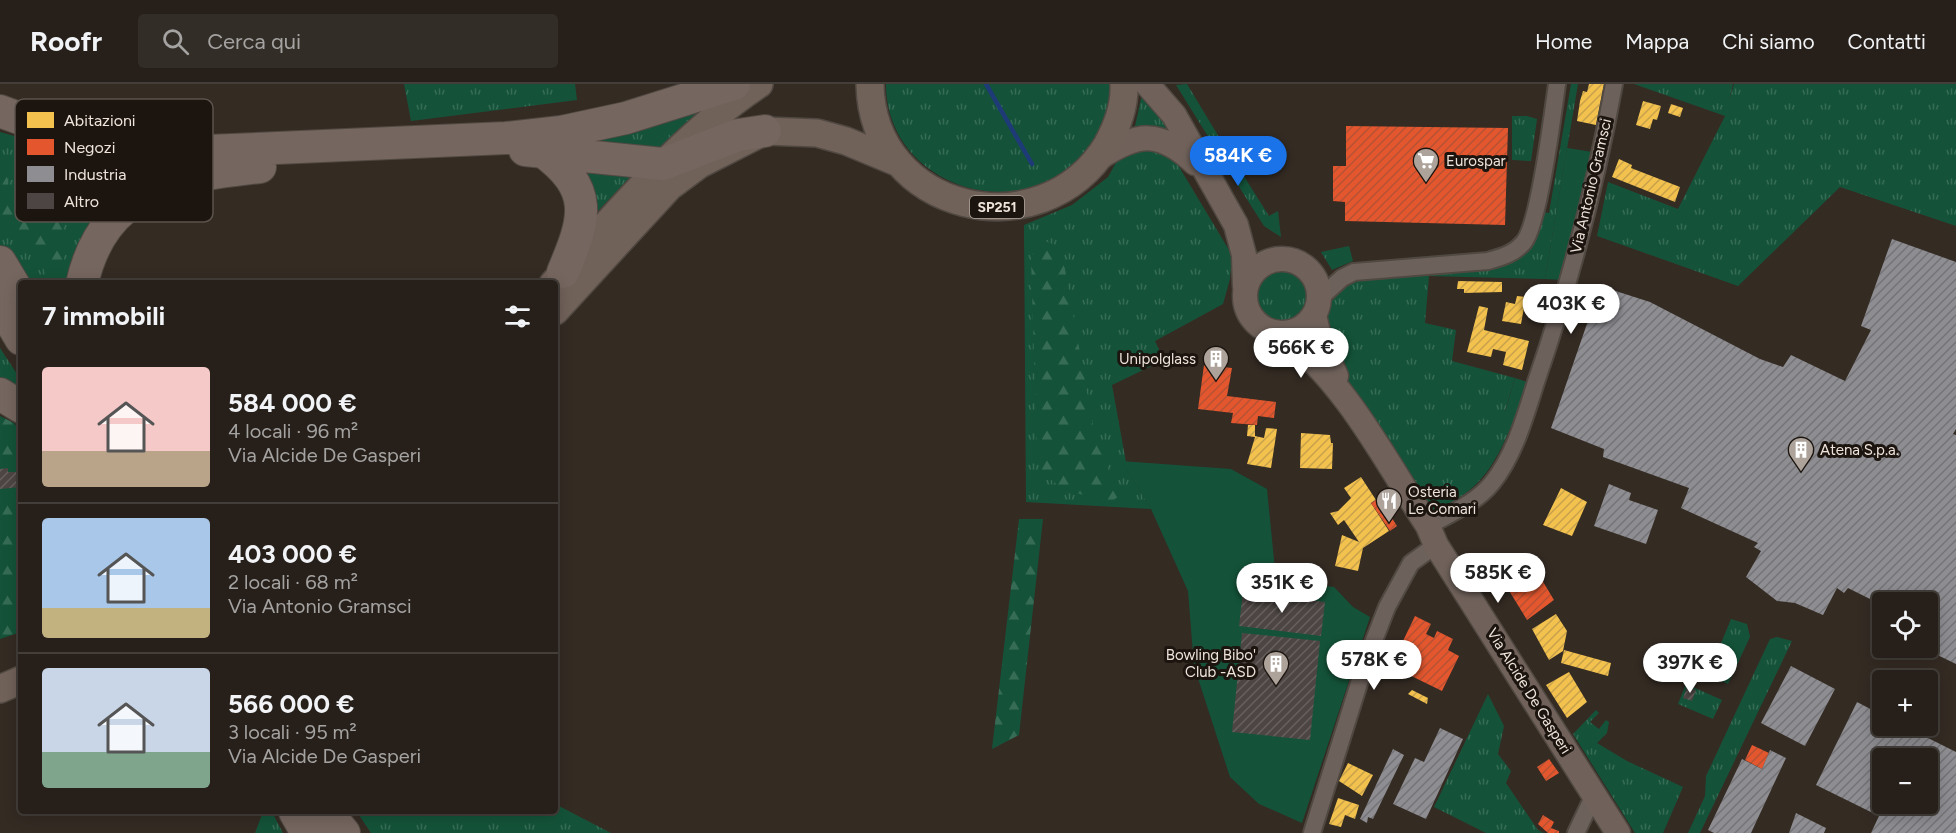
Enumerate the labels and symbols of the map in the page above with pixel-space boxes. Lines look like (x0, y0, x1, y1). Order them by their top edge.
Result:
legend (15, 99, 213, 222)
text: Abitazioni (64, 111, 136, 130)
street label: Via Antonio Gramsci (1567, 117, 1615, 255)
pin: 584K € (1189, 136, 1287, 187)
text: Negozi (64, 138, 115, 157)
supermarket icon: Eurospar (1411, 146, 1441, 184)
place label: Eurospar (1446, 152, 1506, 170)
text: Industria (64, 165, 126, 184)
text: Altro (64, 192, 99, 211)
road number: SP251 (970, 196, 1024, 218)
pin: 403K € (1522, 284, 1620, 335)
pin: 566K € (1252, 328, 1350, 379)
building icon: Unipolglass (1201, 344, 1231, 382)
place label: Unipolglass (1119, 350, 1196, 368)
building icon: Atena S.p.a. (1786, 435, 1816, 473)
place label: Atena S.p.a. (1820, 441, 1899, 459)
place label: Osteria Le Comari (1408, 483, 1476, 518)
restaurant icon: Osteria Le Comari (1374, 486, 1404, 524)
pin: 585K € (1449, 553, 1547, 604)
pin: 351K € (1233, 563, 1331, 614)
street label: Via Alcide De Gasperi (1483, 625, 1575, 757)
pin: 578K € (1325, 640, 1423, 691)
pin: 397K € (1641, 643, 1739, 694)
place label: Bowling Bibo' Club -ASD (1166, 646, 1256, 681)
building icon: Bowling Bibo' Club -ASD (1261, 649, 1291, 687)

